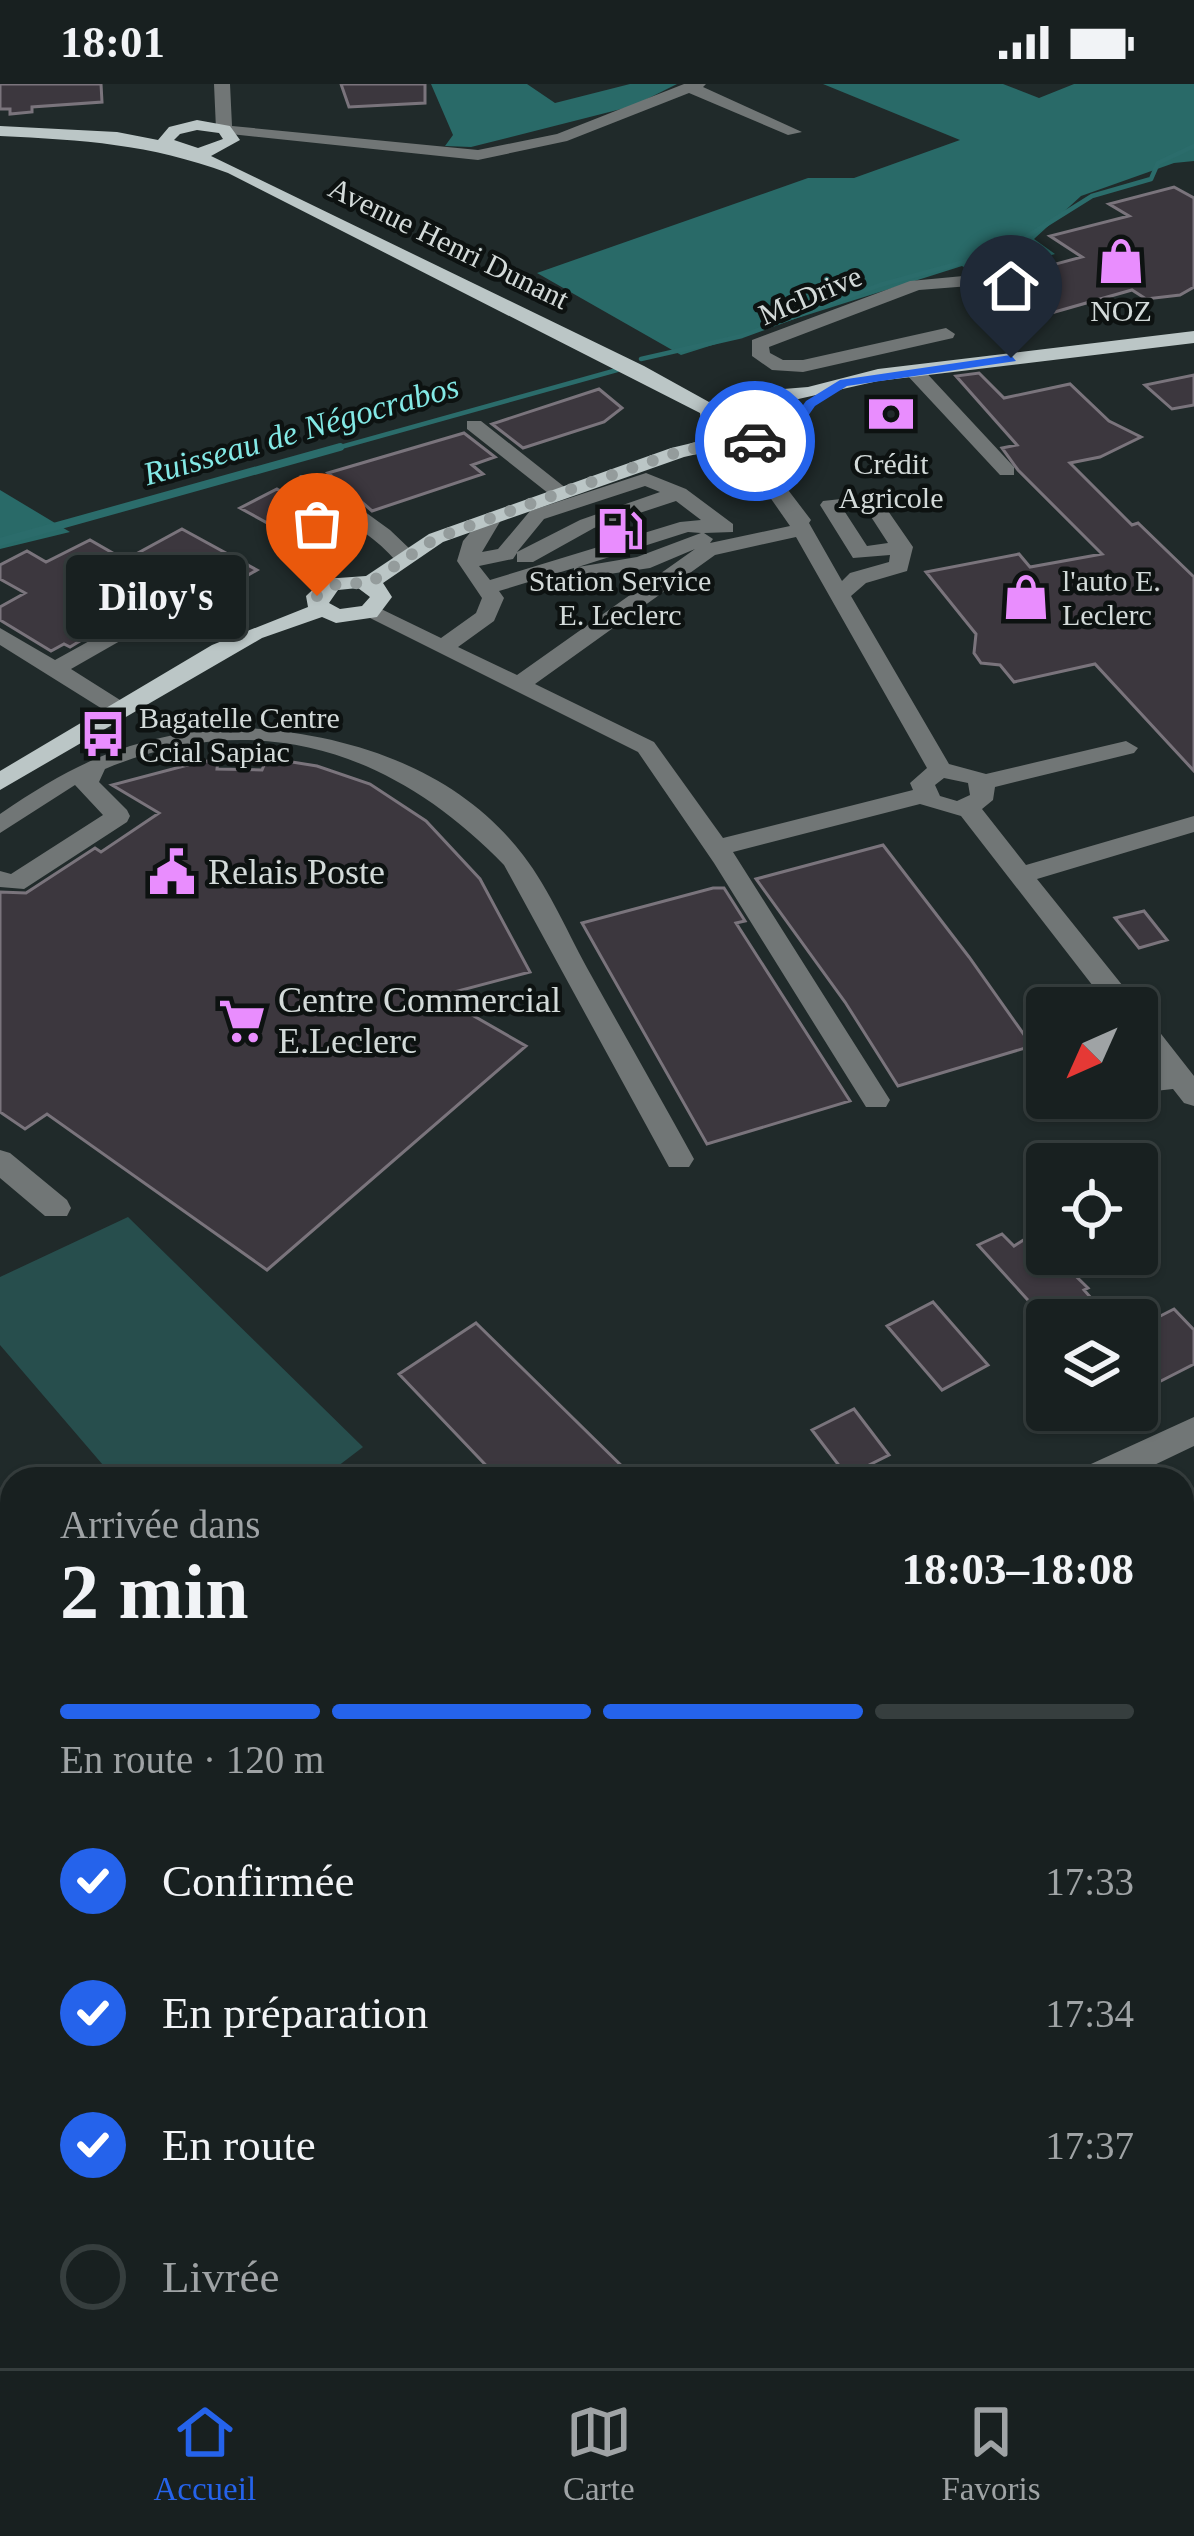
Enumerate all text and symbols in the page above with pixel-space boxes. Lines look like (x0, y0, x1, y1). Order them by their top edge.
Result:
text: 18:01 (60, 17, 165, 67)
street label: Avenue Henri Dunant (324, 171, 575, 316)
pin (960, 235, 1062, 358)
shop icon: NOZ (1096, 236, 1146, 286)
icon: home (978, 253, 1044, 319)
street label: McDrive (754, 259, 866, 331)
place label: NOZ (1090, 294, 1152, 327)
water label: Ruisseau de Négocrabos (138, 368, 463, 493)
courier (695, 381, 815, 501)
bank icon: Crédit Agricole (866, 389, 916, 439)
icon: car (722, 408, 788, 474)
place label: Crédit Agricole (839, 447, 943, 514)
pin (266, 473, 368, 596)
icon: bag (284, 491, 350, 557)
fuel station icon: Station Service E. Leclerc (595, 506, 645, 556)
callout: Diloy's (65, 554, 245, 638)
place label: Station Service E. Leclerc (529, 564, 711, 631)
place label: l'auto E. Leclerc (1062, 564, 1161, 631)
shop icon: l'auto E. Leclerc (1001, 572, 1051, 622)
text: Diloy's (99, 575, 213, 618)
place label: Bagatelle Centre Ccial Sapiac (139, 701, 340, 768)
bus stop icon: Bagatelle Centre Ccial Sapiac (78, 709, 128, 759)
public building icon: Relais Poste (147, 847, 197, 897)
place label: Relais Poste (208, 852, 385, 892)
place label: Centre Commercial E.Leclerc (278, 980, 561, 1061)
north arrow (1026, 987, 1158, 1119)
map controls (1026, 987, 1158, 1431)
supermarket icon: Centre Commercial E.Leclerc (217, 996, 267, 1046)
button: locate (1026, 1143, 1158, 1275)
button: layers (1026, 1299, 1158, 1431)
text: Arrivée dans (60, 1503, 260, 1546)
text: 18:03–18:08 (902, 1544, 1134, 1594)
text: 2 min (60, 1548, 249, 1635)
text: En route · 120 m (60, 1738, 324, 1781)
icon: check (60, 1848, 126, 1914)
text: Confirmée (162, 1856, 354, 1906)
text: 17:33 (1045, 1860, 1134, 1903)
icon: check (60, 1980, 126, 2046)
text: En préparation (162, 1988, 428, 2038)
text: 17:34 (1045, 1992, 1134, 2035)
icon: check (60, 2112, 126, 2178)
text: En route (162, 2120, 316, 2170)
text: 17:37 (1045, 2124, 1134, 2167)
text: Livrée (162, 2252, 279, 2302)
tab: Accueil (153, 2399, 256, 2508)
tab: Carte (563, 2399, 635, 2508)
tab: Favoris (942, 2399, 1041, 2508)

